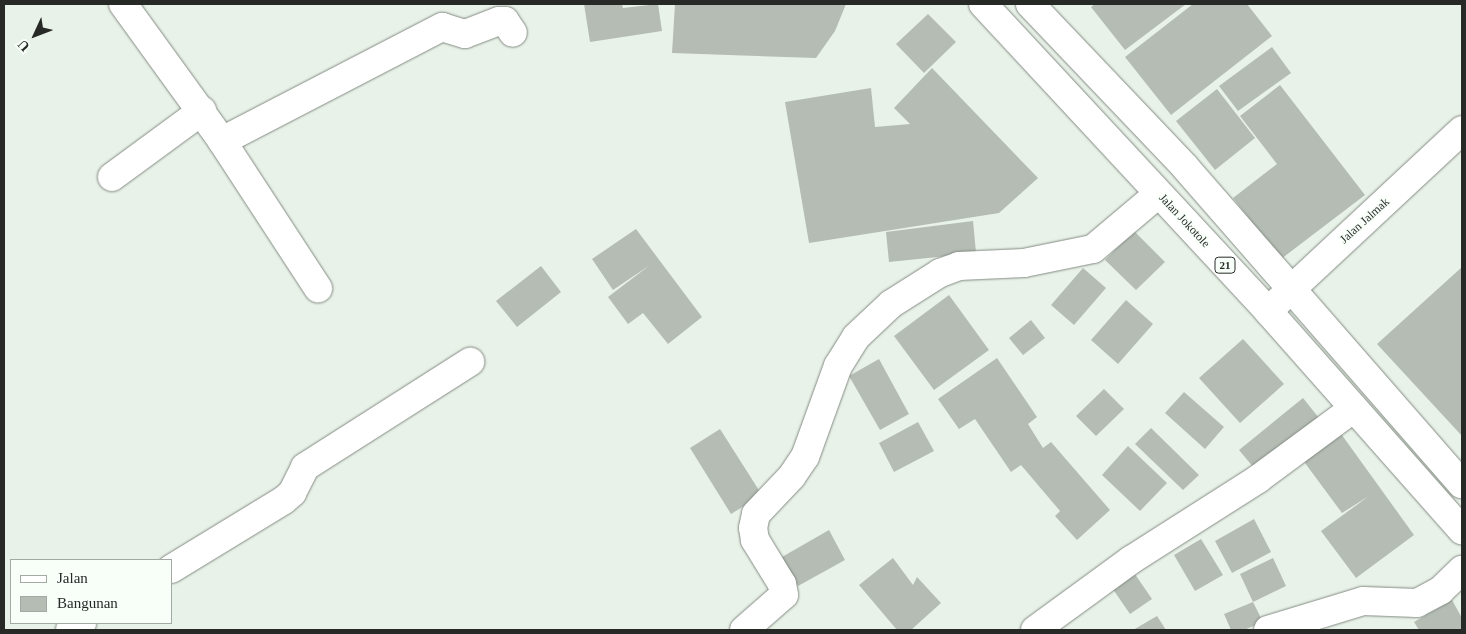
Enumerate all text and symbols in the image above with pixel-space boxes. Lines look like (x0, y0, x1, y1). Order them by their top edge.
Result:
north arrow (10, 10, 60, 60)
text: U (15, 37, 33, 54)
street label: Jalan Jokotole (1155, 191, 1213, 251)
street label: Jalan Jalmak (1337, 195, 1393, 247)
road number: 21 (1214, 256, 1236, 274)
legend (10, 559, 172, 624)
text: Jalan (57, 570, 88, 586)
text: Bangunan (57, 595, 118, 611)

